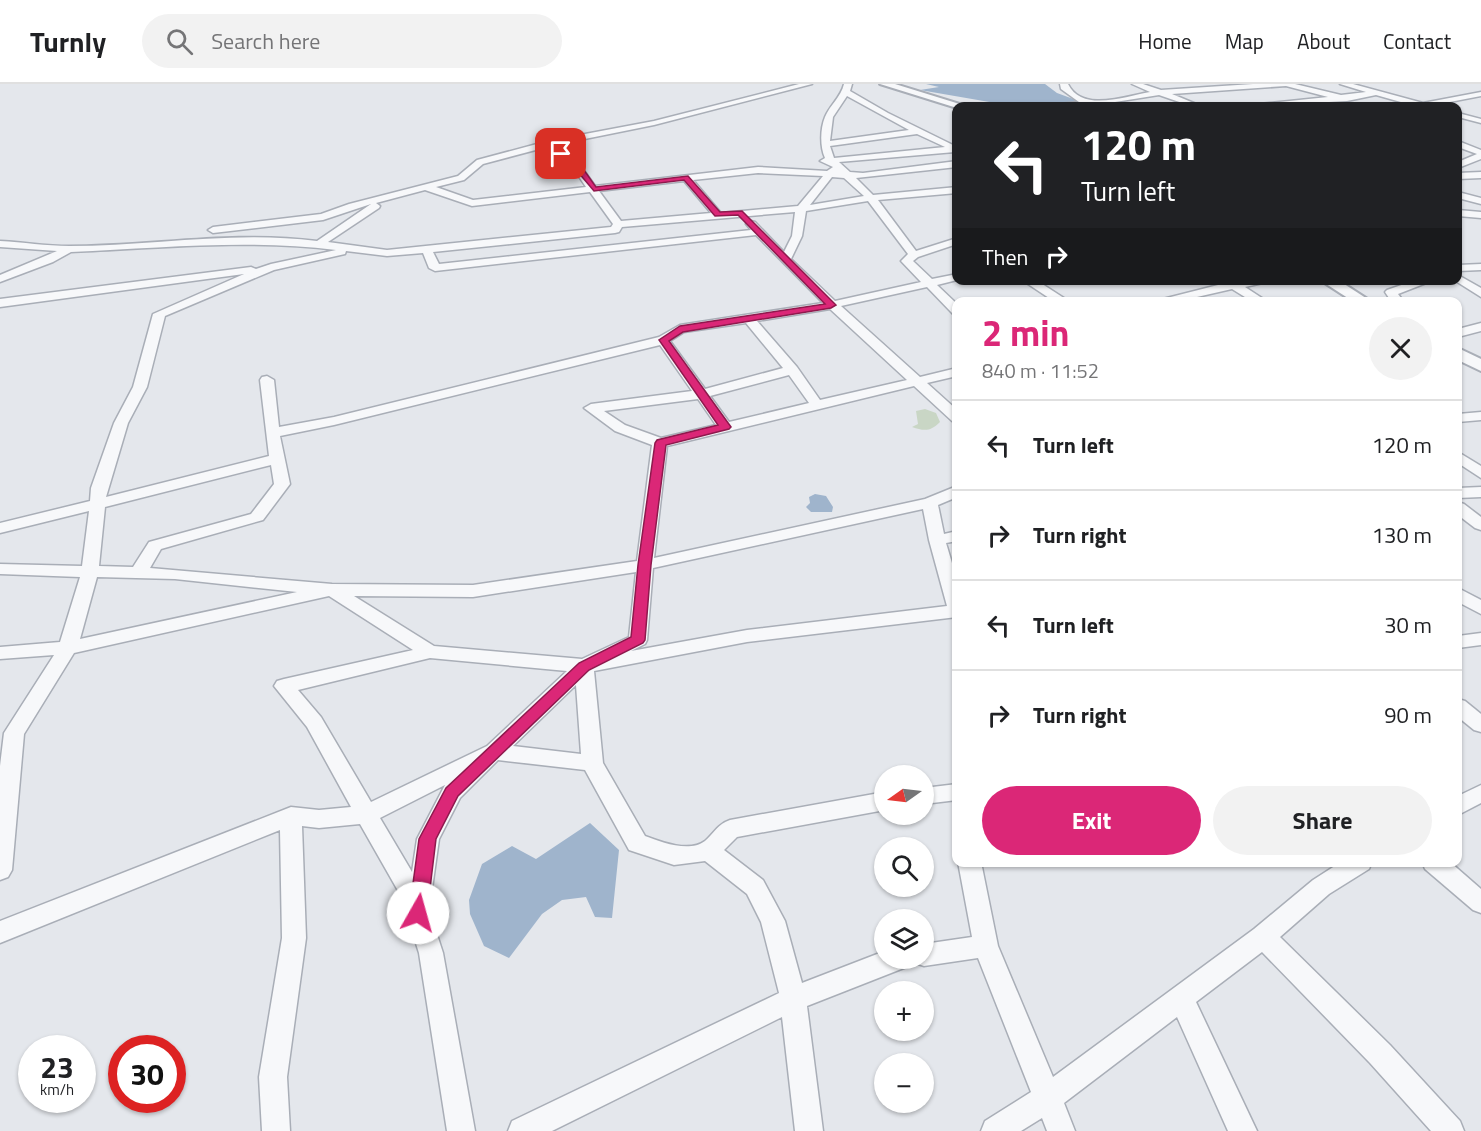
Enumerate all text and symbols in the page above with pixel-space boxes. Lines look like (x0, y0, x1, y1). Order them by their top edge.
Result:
search box (142, 14, 562, 68)
text: Turnly (30, 20, 106, 63)
text: Search here (211, 24, 320, 58)
icon: search (163, 25, 196, 58)
text: Home (1138, 25, 1192, 57)
text: Map (1225, 25, 1264, 57)
text: About (1297, 25, 1350, 57)
text: Contact (1383, 25, 1451, 57)
text: 120 m (1081, 112, 1196, 176)
icon: left (982, 126, 1060, 204)
pin (535, 128, 586, 179)
icon: arrive (544, 137, 577, 170)
text: Turn left (1081, 170, 1175, 211)
text: Then (982, 240, 1028, 274)
icon: right (1040, 240, 1073, 273)
text: 2 min (982, 305, 1069, 360)
button: close (1369, 317, 1432, 380)
text: 840 m · 11:52 (982, 355, 1099, 386)
text: Turn left (1033, 428, 1114, 462)
text: 120 m (1372, 428, 1432, 462)
icon: left (982, 429, 1015, 462)
text: Turn right (1033, 518, 1127, 552)
text: 130 m (1372, 518, 1432, 552)
icon: right (982, 519, 1015, 552)
text: Turn left (1033, 608, 1114, 642)
text: 30 m (1384, 608, 1432, 642)
icon: left (982, 609, 1015, 642)
text: Turn right (1033, 698, 1127, 732)
text: 90 m (1384, 698, 1432, 732)
icon: right (982, 699, 1015, 732)
north arrow (874, 765, 934, 825)
map controls (874, 765, 934, 1113)
button: Exit (982, 786, 1201, 855)
button: Share (1213, 786, 1432, 855)
button: search (874, 837, 934, 897)
position arrow (386, 881, 450, 945)
button: layers (874, 909, 934, 969)
button: + (874, 981, 934, 1041)
speed limit sign: 30 (108, 1035, 186, 1113)
text: 23 (40, 1044, 74, 1090)
button: − (874, 1053, 934, 1113)
text: km/h (40, 1078, 74, 1101)

